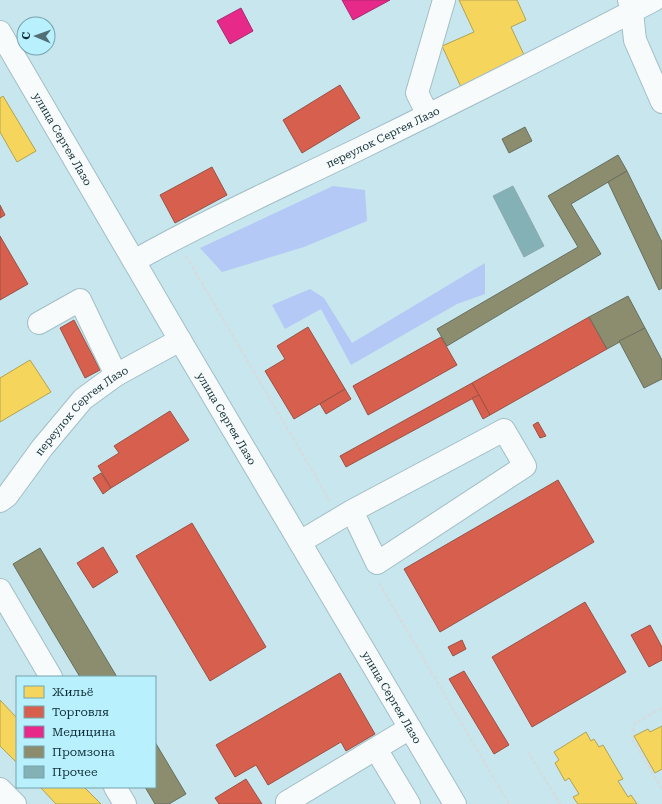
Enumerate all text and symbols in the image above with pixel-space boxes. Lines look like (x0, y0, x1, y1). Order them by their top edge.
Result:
north arrow (16, 16, 56, 56)
text: С (20, 31, 33, 40)
street label: улица Сергея Лазо (30, 90, 95, 188)
street label: переулок Сергея Лазо (324, 104, 442, 170)
street label: переулок Сергея Лазо (32, 363, 131, 458)
street label: улица Сергея Лазо (194, 370, 259, 467)
street label: улица Сергея Лазо (359, 649, 424, 746)
legend (16, 676, 156, 788)
text: Жильё (52, 685, 94, 699)
text: Торговля (52, 705, 109, 719)
text: Медицина (52, 725, 116, 739)
text: Промзона (52, 745, 115, 759)
text: Прочее (52, 765, 98, 779)

